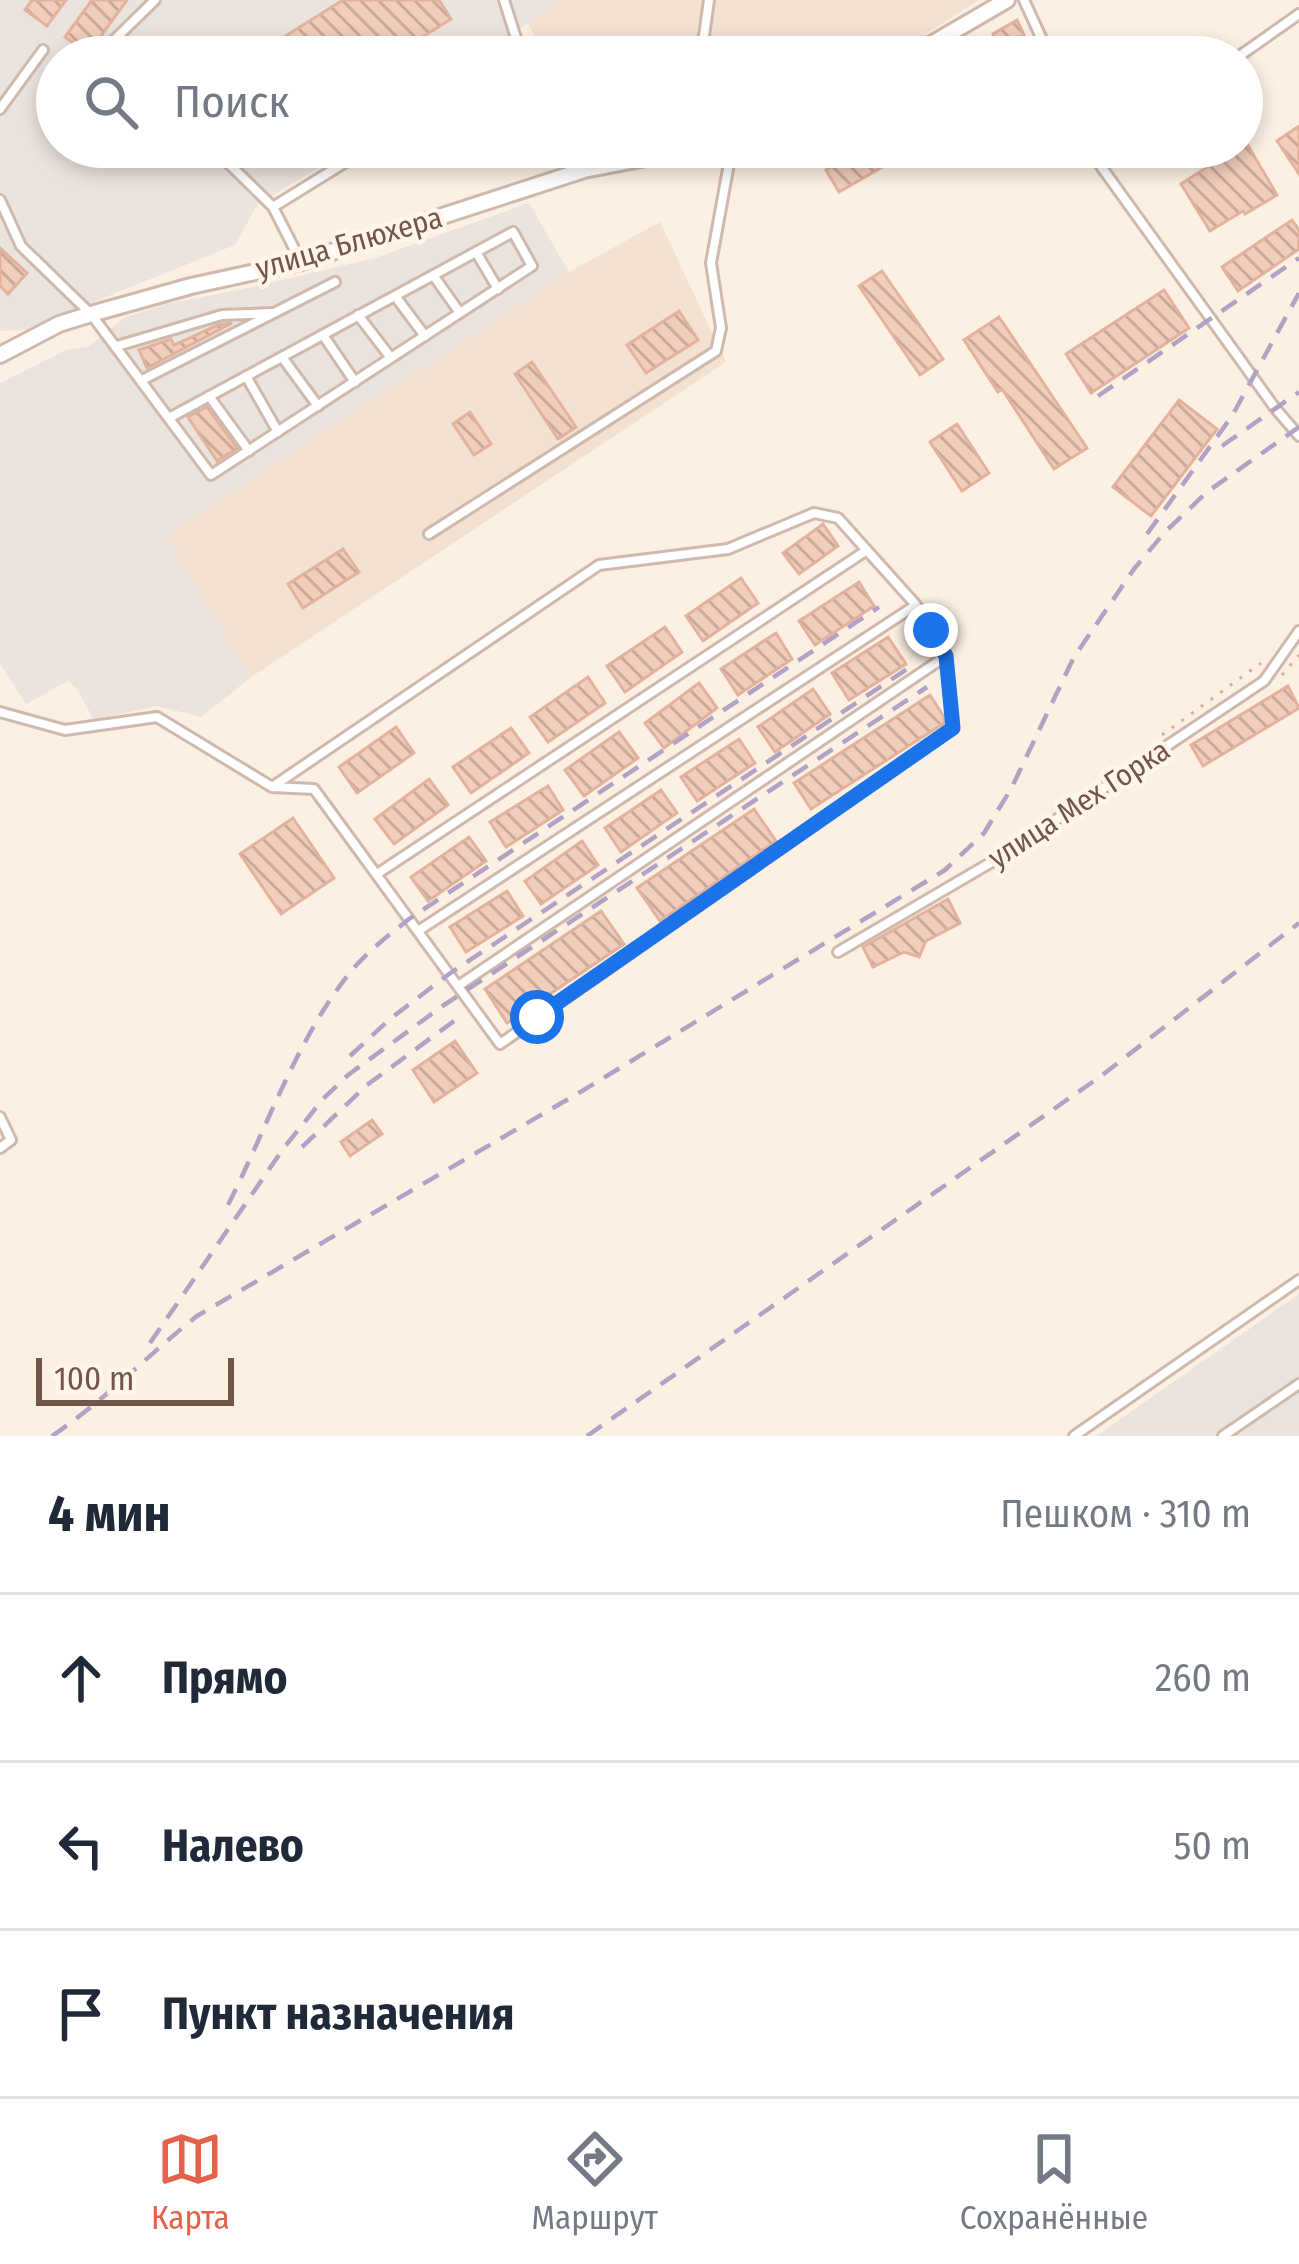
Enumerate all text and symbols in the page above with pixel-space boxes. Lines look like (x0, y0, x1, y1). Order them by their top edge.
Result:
search box (36, 36, 1263, 168)
icon: search (78, 69, 144, 135)
text: Поиск (174, 75, 289, 129)
street label: улица Блюхера (252, 199, 446, 287)
route end (904, 603, 958, 657)
street label: улица Мех Горка (981, 732, 1177, 876)
route start (510, 990, 564, 1044)
scale bar (36, 1352, 234, 1405)
text: 100 m (54, 1359, 134, 1399)
text: 4 мин (48, 1483, 171, 1545)
text: Пешком · 310 m (1000, 1491, 1251, 1537)
icon: ahead (48, 1645, 114, 1711)
text: Прямо (162, 1651, 287, 1705)
text: 260 m (1155, 1655, 1251, 1701)
icon: left (48, 1813, 114, 1879)
text: Налево (162, 1819, 304, 1873)
text: 50 m (1174, 1823, 1251, 1869)
icon: arrive (48, 1981, 114, 2047)
text: Пункт назначения (162, 1987, 515, 2041)
tab: Карта (151, 2126, 230, 2238)
tab: Маршрут (532, 2126, 658, 2238)
tab: Сохранённые (960, 2126, 1148, 2238)

